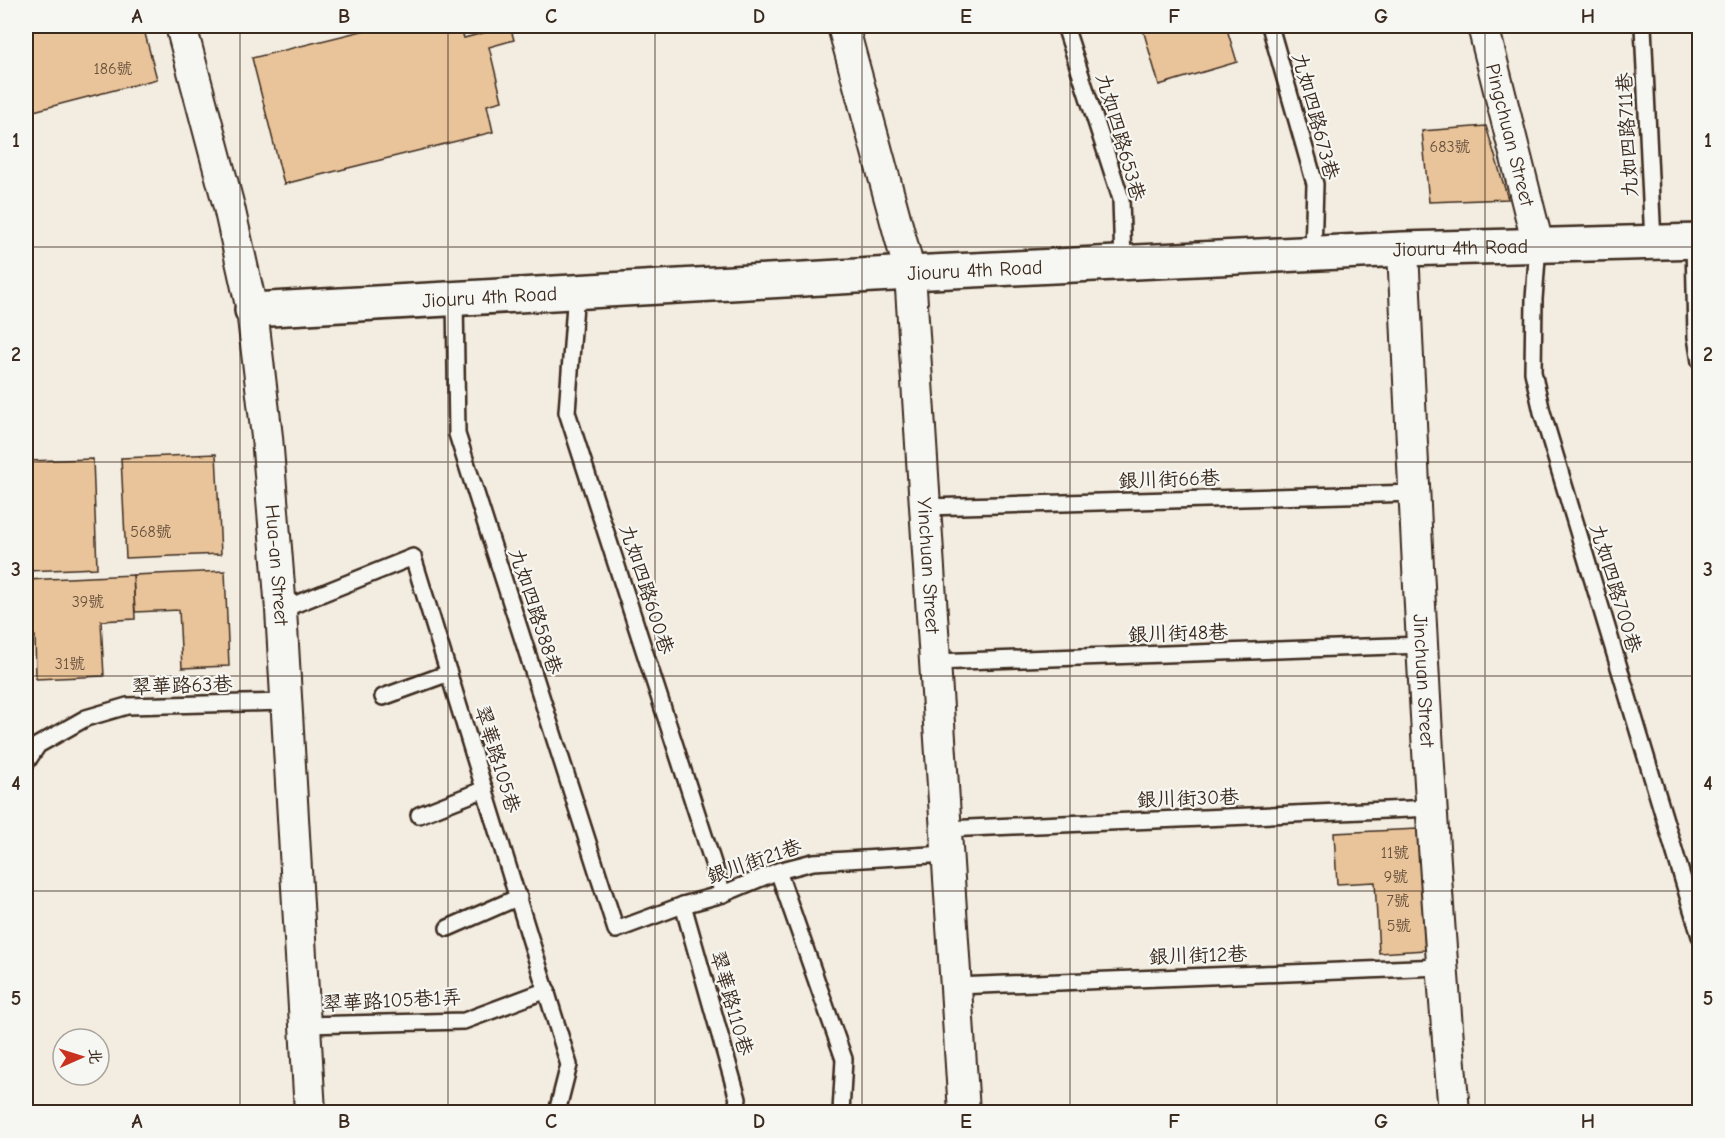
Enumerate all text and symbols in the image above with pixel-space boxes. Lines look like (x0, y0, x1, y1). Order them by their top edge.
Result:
text: A (131, 5, 143, 28)
text: B (338, 5, 350, 28)
text: C (545, 5, 557, 28)
text: D (753, 5, 765, 28)
text: E (960, 5, 972, 28)
text: F (1168, 5, 1180, 28)
text: G (1374, 5, 1388, 28)
text: H (1581, 5, 1595, 28)
street label: 九如四路673巷 (1288, 50, 1344, 183)
house number: 186號 (93, 60, 133, 78)
street label: Pingchuan Street (1481, 61, 1539, 210)
street label: 九如四路653巷 (1091, 71, 1150, 205)
street label: 九如四路711巷 (1613, 71, 1642, 198)
text: 1 (12, 129, 20, 152)
text: 1 (1704, 129, 1712, 152)
house number: 683號 (1429, 138, 1471, 156)
street label: Jiouru 4th Road (1392, 235, 1528, 261)
street label: Jiouru 4th Road (907, 256, 1043, 285)
street label: Jiouru 4th Road (421, 282, 558, 312)
text: 2 (11, 343, 21, 366)
text: 2 (1703, 343, 1713, 366)
street label: 銀川街66巷 (1118, 466, 1221, 493)
street label: Yinchuan Street (912, 497, 944, 636)
street label: Hua-an Street (260, 504, 293, 627)
street label: 九如四路600巷 (615, 521, 679, 658)
street label: 九如四路700巷 (1585, 521, 1646, 656)
house number: 568號 (130, 523, 172, 541)
street label: 九如四路588巷 (504, 545, 567, 678)
text: 3 (11, 558, 21, 581)
text: 3 (1703, 558, 1713, 581)
house number: 39號 (72, 593, 104, 611)
street label: Jinchuan Street (1408, 613, 1439, 749)
street label: 銀川街48巷 (1128, 620, 1229, 647)
house number: 31號 (55, 655, 85, 673)
street label: 翠華路63巷 (131, 672, 234, 699)
street label: 翠華路105巷 (470, 703, 525, 817)
text: 4 (11, 772, 21, 795)
text: 4 (1703, 772, 1713, 795)
street label: 銀川街30巷 (1136, 785, 1241, 812)
street label: 銀川街21巷 (704, 834, 805, 888)
house number: 11號 (1381, 844, 1409, 862)
house number: 9號 (1384, 868, 1408, 886)
house number: 7號 (1386, 892, 1410, 910)
house number: 5號 (1387, 917, 1411, 935)
street label: 銀川街12巷 (1148, 942, 1249, 969)
street label: 翠華路110巷 (706, 948, 758, 1059)
street label: 翠華路105巷1弄 (322, 985, 462, 1016)
text: 5 (11, 987, 21, 1010)
text: 5 (1703, 987, 1713, 1010)
north arrow (51, 1027, 111, 1087)
text: 北 (86, 1048, 104, 1065)
text: A (131, 1110, 143, 1133)
text: B (338, 1110, 350, 1133)
text: C (545, 1110, 557, 1133)
text: D (753, 1110, 765, 1133)
text: E (960, 1110, 972, 1133)
text: F (1168, 1110, 1180, 1133)
text: G (1374, 1110, 1388, 1133)
text: H (1581, 1110, 1595, 1133)

